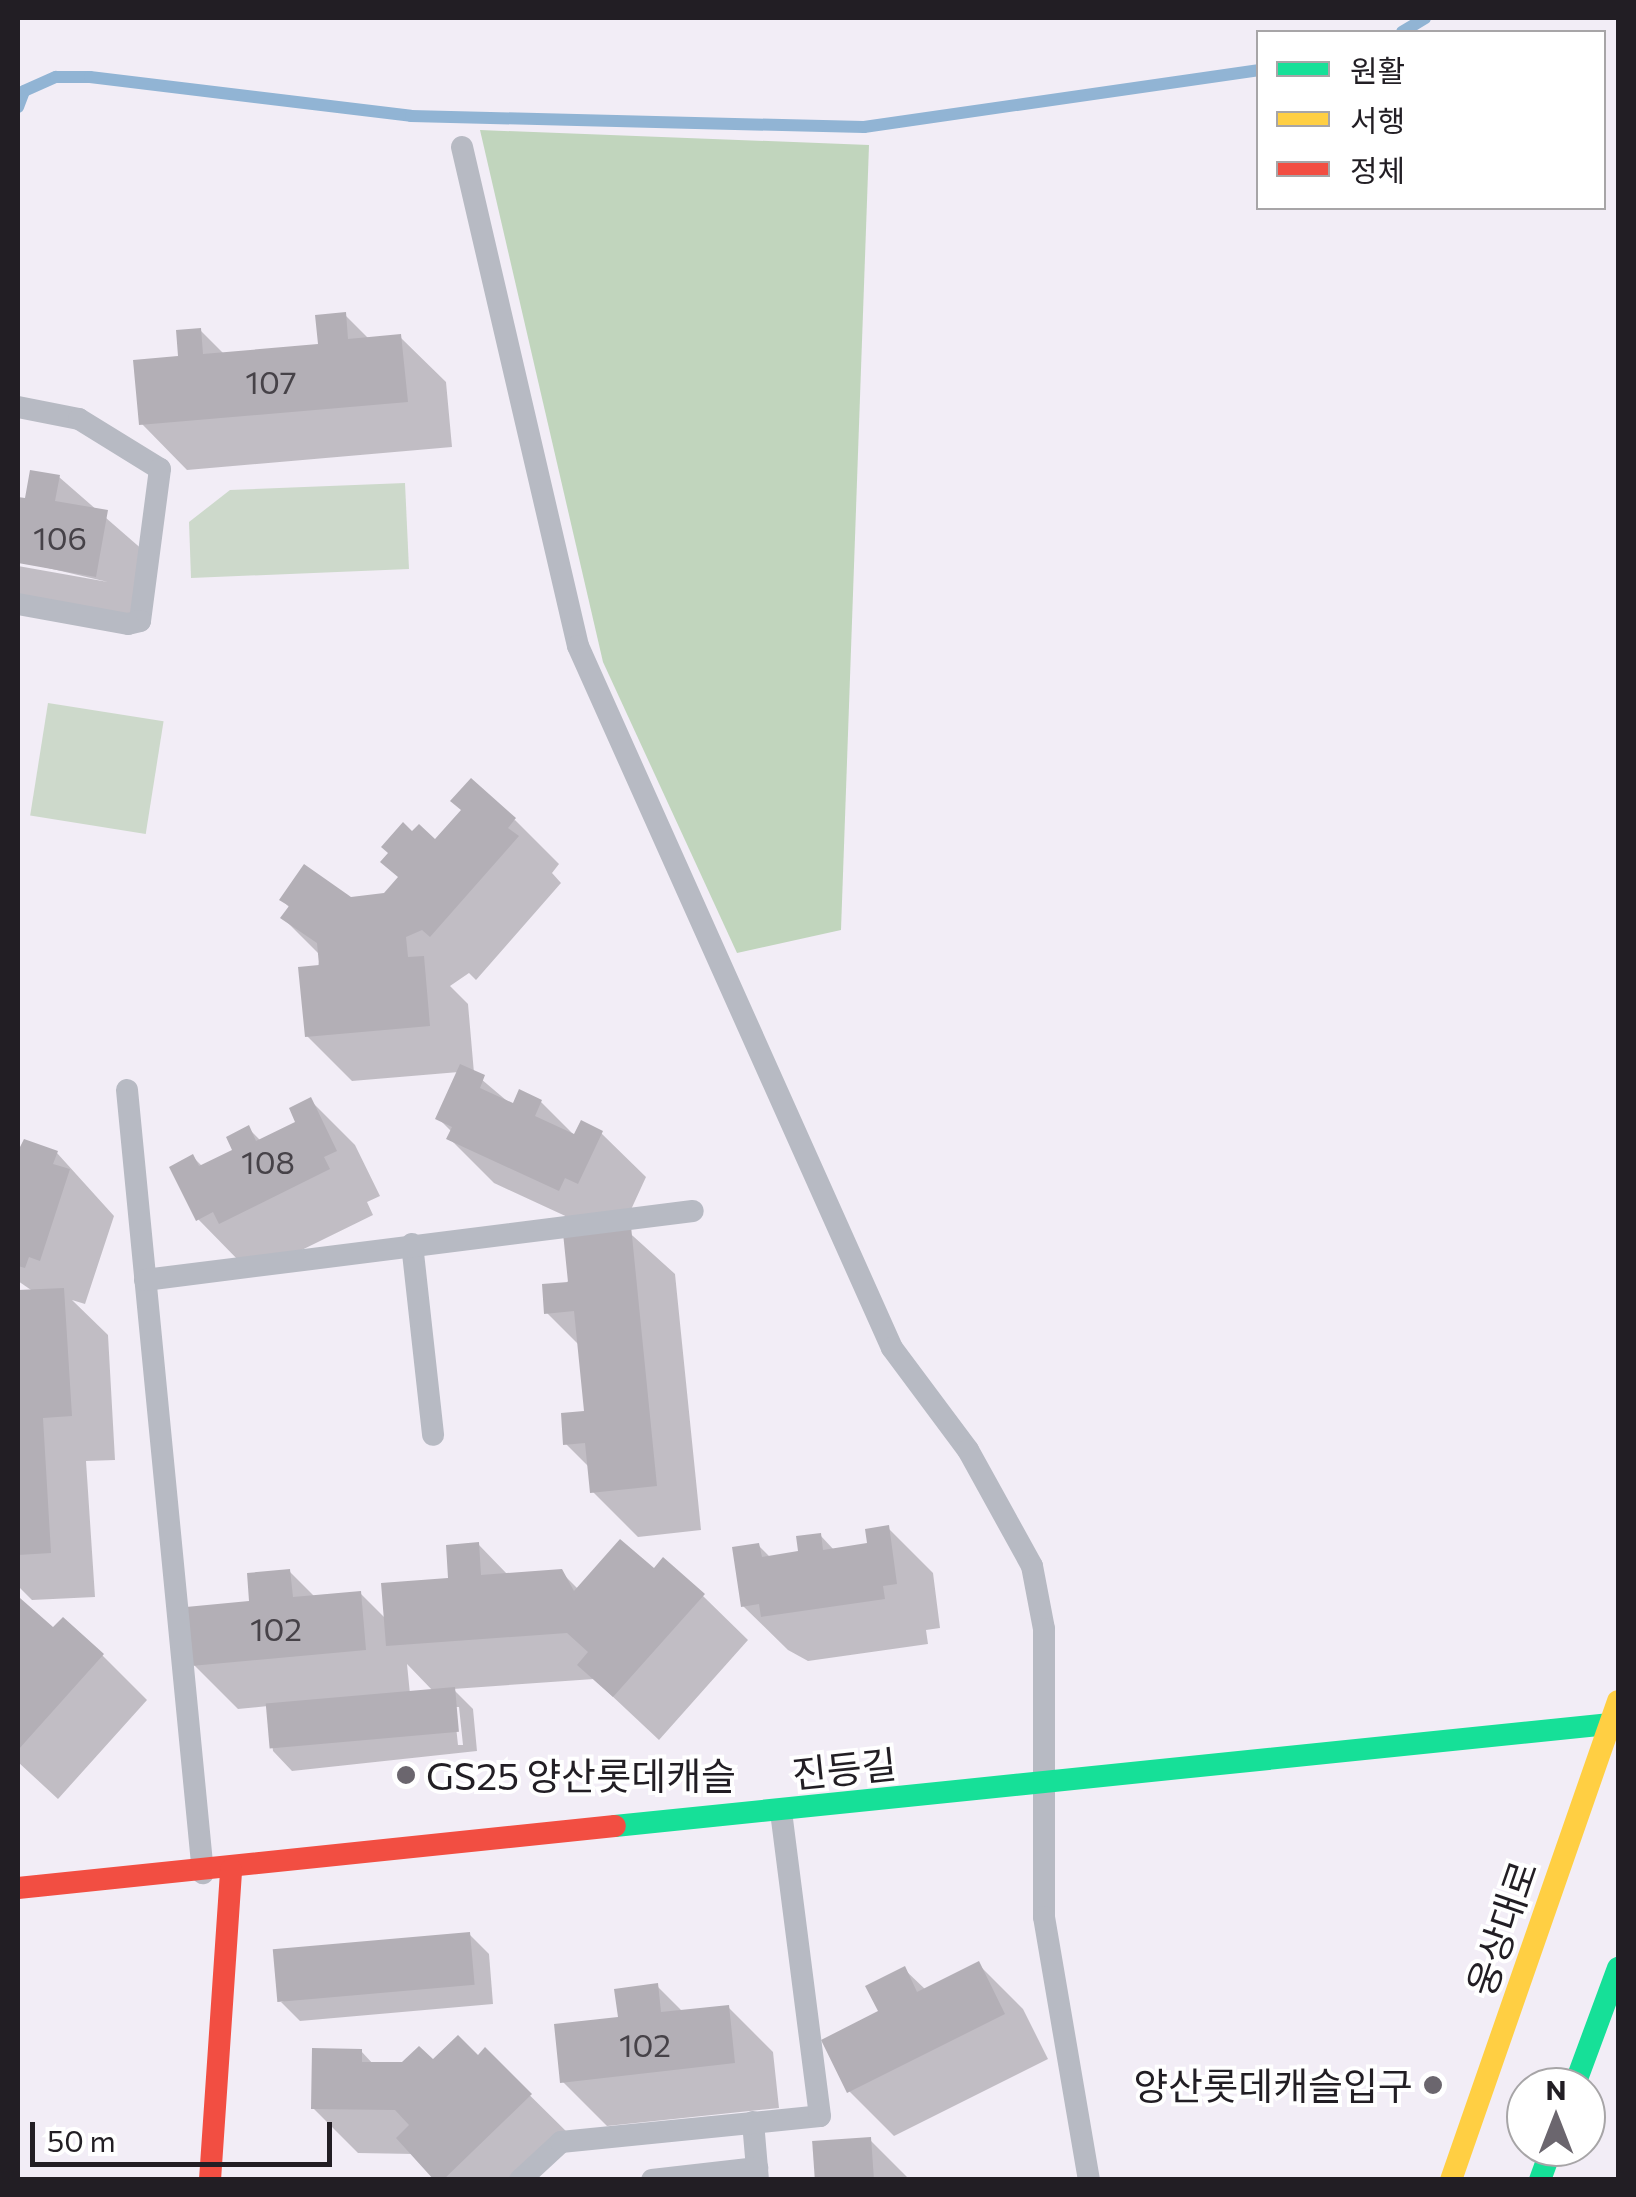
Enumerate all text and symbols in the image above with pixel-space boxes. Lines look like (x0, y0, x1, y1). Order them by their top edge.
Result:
legend (1256, 30, 1606, 210)
text: 원활 (1350, 51, 1405, 88)
text: 서행 (1350, 101, 1405, 138)
text: 정체 (1350, 151, 1405, 188)
house number: 107 (245, 362, 297, 400)
house number: 106 (33, 518, 87, 556)
house number: 108 (241, 1142, 295, 1180)
house number: 102 (250, 1609, 302, 1647)
street label: 진등길 (789, 1740, 899, 1796)
place label: GS25 양산롯데캐슬 (426, 1752, 736, 1798)
marker: GS25 양산롯데캐슬 (395, 1764, 417, 1786)
street label: 웅상대로 (1457, 1854, 1545, 2002)
house number: 102 (619, 2025, 671, 2063)
place label: 양산롯데캐슬입구 (1133, 2062, 1413, 2108)
north arrow (1506, 2067, 1606, 2167)
text: N (1546, 2072, 1567, 2106)
marker: 양산롯데캐슬입구 (1422, 2074, 1444, 2096)
scale bar (35, 2102, 338, 2164)
text: 50 m (47, 2121, 116, 2158)

